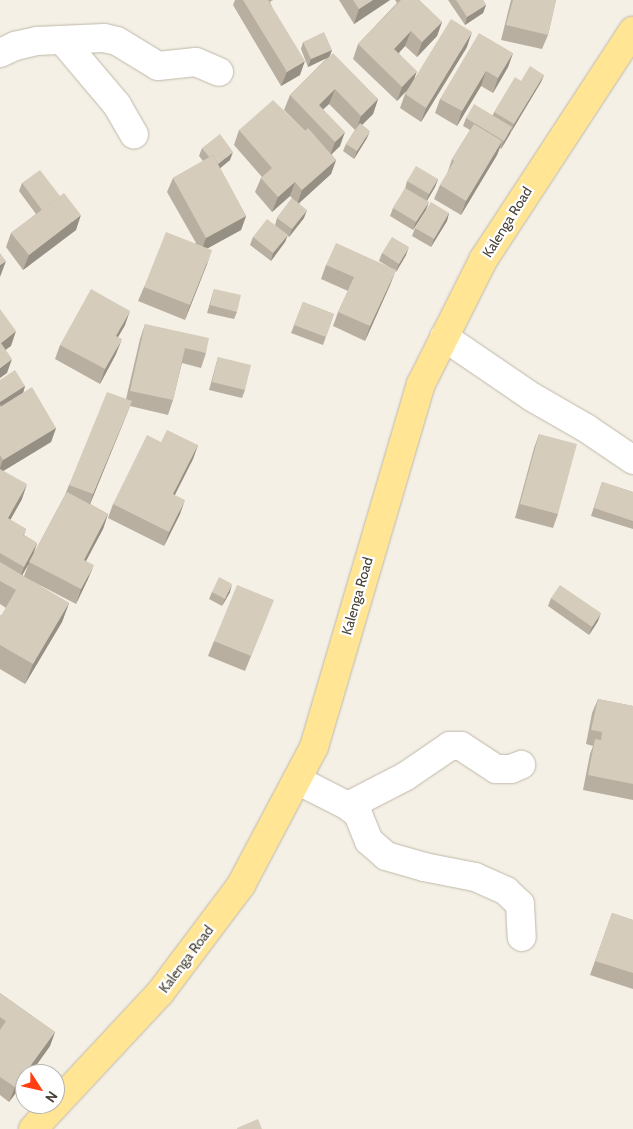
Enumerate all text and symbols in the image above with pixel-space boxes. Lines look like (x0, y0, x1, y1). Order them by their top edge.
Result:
street label: Kalenga Road (479, 184, 535, 260)
street label: Kalenga Road (338, 555, 376, 637)
street label: Kalenga Road (155, 922, 217, 996)
north arrow (15, 1064, 65, 1114)
text: N (41, 1088, 62, 1106)

